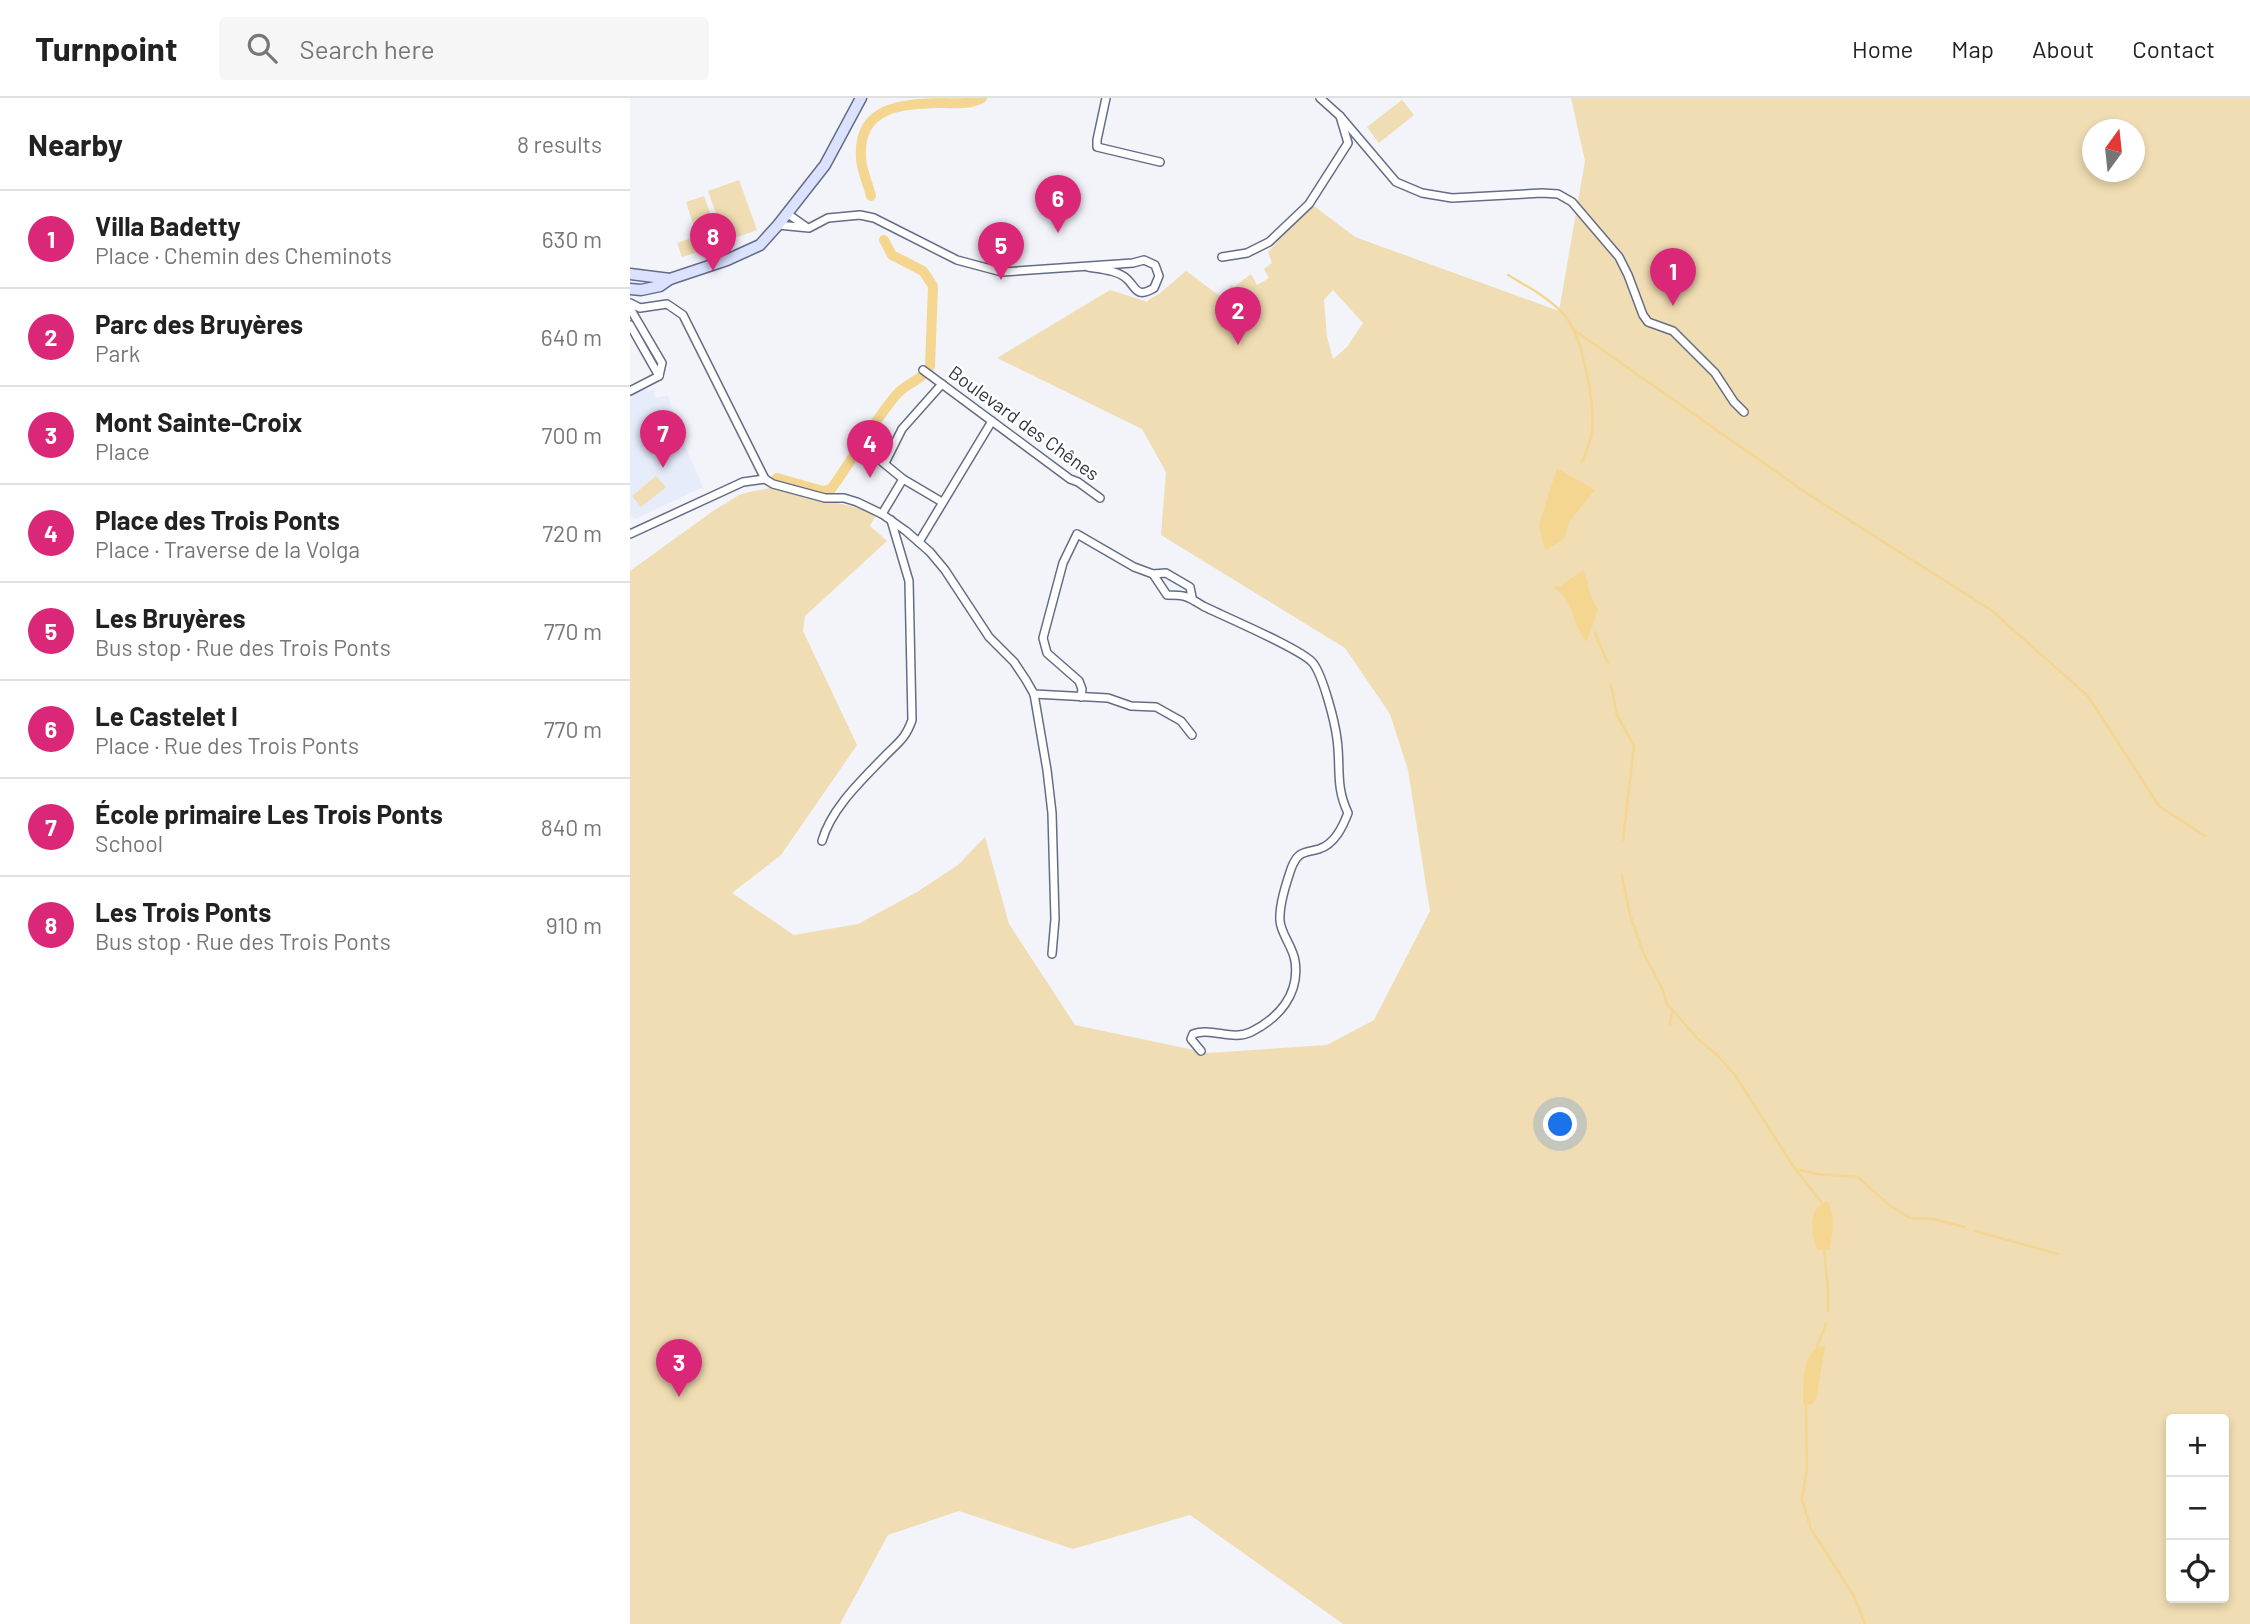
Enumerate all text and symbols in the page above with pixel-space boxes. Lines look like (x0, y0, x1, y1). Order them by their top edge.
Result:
search box (219, 17, 709, 80)
text: Turnpoint (35, 28, 177, 68)
icon: search (243, 29, 281, 67)
text: Search here (299, 33, 435, 64)
text: Home (1852, 34, 1913, 63)
text: Map (1951, 34, 1994, 63)
text: About (2032, 34, 2094, 63)
text: Contact (2132, 34, 2215, 63)
north arrow (2082, 119, 2145, 182)
text: Nearby (28, 126, 123, 162)
text: 8 results (517, 130, 602, 158)
pin: 6 (1035, 175, 1081, 233)
text: Villa Badetty (95, 210, 241, 241)
pin: 8 (690, 213, 736, 271)
pin: 5 (978, 222, 1024, 280)
text: 1 (47, 225, 55, 253)
text: 630 m (542, 225, 602, 253)
text: Place · Chemin des Cheminots (95, 241, 392, 269)
pin: 1 (1650, 248, 1696, 306)
pin: 2 (1215, 287, 1261, 345)
text: Parc des Bruyères (95, 308, 303, 339)
text: 2 (45, 323, 57, 351)
text: 640 m (541, 323, 602, 351)
text: Park (95, 339, 140, 367)
street label: Boulevard des Chênes (945, 360, 1104, 485)
text: Mont Sainte-Croix (95, 406, 302, 437)
pin: 7 (640, 410, 686, 468)
pin: 4 (847, 420, 893, 478)
text: 3 (45, 421, 57, 449)
text: 700 m (542, 421, 602, 449)
text: Place (95, 437, 150, 465)
text: Place des Trois Ponts (95, 504, 340, 535)
text: 4 (44, 519, 58, 547)
text: 720 m (542, 519, 602, 547)
text: Place · Traverse de la Volga (95, 535, 360, 563)
text: Les Bruyères (95, 602, 245, 633)
text: 5 (45, 617, 57, 645)
text: 770 m (544, 617, 602, 645)
text: Bus stop · Rue des Trois Ponts (95, 633, 391, 661)
text: Le Castelet I (95, 700, 238, 731)
text: 6 (45, 715, 57, 743)
text: 770 m (544, 715, 602, 743)
text: Place · Rue des Trois Ponts (95, 731, 359, 759)
text: École primaire Les Trois Ponts (95, 798, 443, 829)
text: 7 (45, 813, 57, 841)
text: 840 m (541, 813, 602, 841)
text: School (95, 829, 163, 857)
text: Les Trois Ponts (95, 896, 271, 927)
text: 8 (45, 911, 57, 939)
text: 910 m (546, 911, 602, 939)
text: Bus stop · Rue des Trois Ponts (95, 927, 391, 955)
your location (1543, 1107, 1577, 1141)
pin: 3 (656, 1339, 702, 1397)
map controls (2166, 1414, 2229, 1603)
button: + (2166, 1414, 2229, 1477)
button: − (2166, 1477, 2229, 1540)
button: locate (2166, 1540, 2229, 1603)

